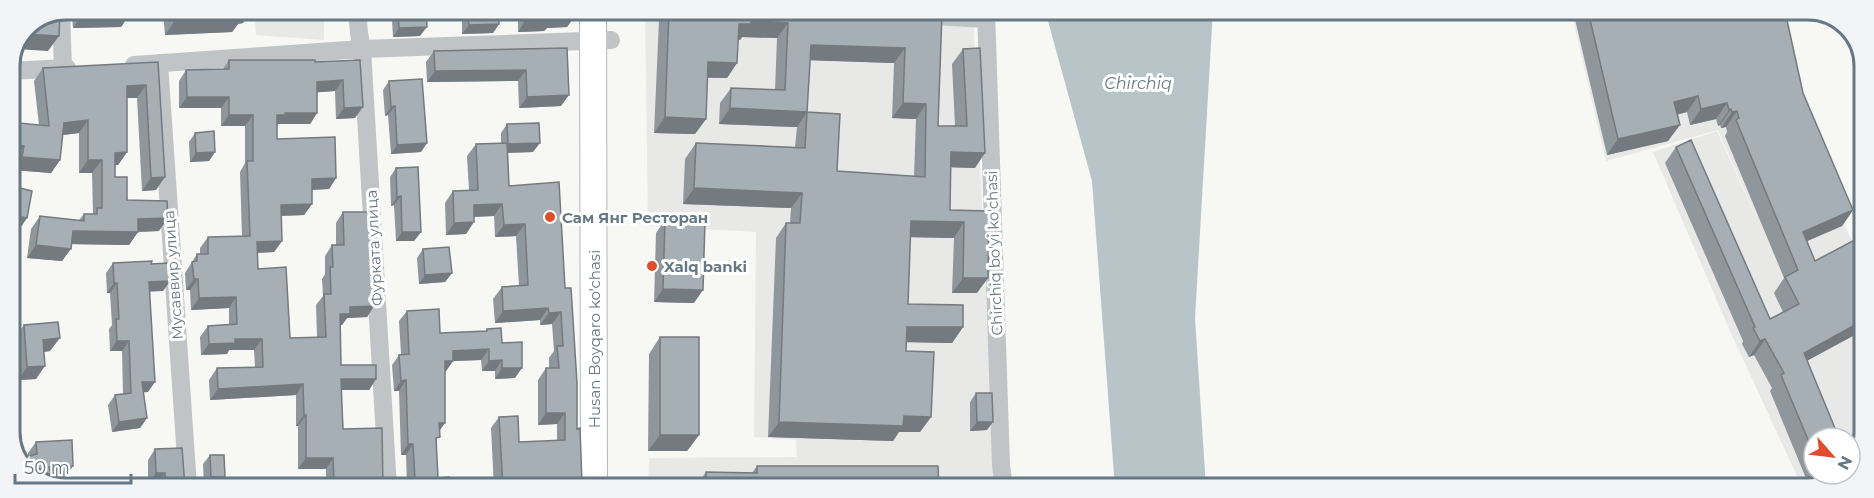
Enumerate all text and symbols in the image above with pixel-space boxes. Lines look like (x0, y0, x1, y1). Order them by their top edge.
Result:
water label: Chirchiq (1104, 74, 1172, 93)
street label: Chirchiq bo'yi ko'chasi (982, 170, 1006, 336)
street label: Фурката улица (361, 189, 387, 307)
place label: Сам Янг Ресторан (562, 208, 708, 227)
street label: Мусаввир улица (159, 210, 187, 340)
marker: Сам Янг Ресторан (543, 210, 557, 224)
street label: Husan Boyqaro ko'chasi (585, 250, 604, 428)
place label: Xalq banki (664, 257, 747, 276)
marker: Xalq banki (645, 259, 659, 273)
north arrow (1802, 426, 1862, 486)
scale bar (15, 447, 130, 485)
text: N (1833, 453, 1856, 473)
text: 50 m (24, 457, 70, 479)

